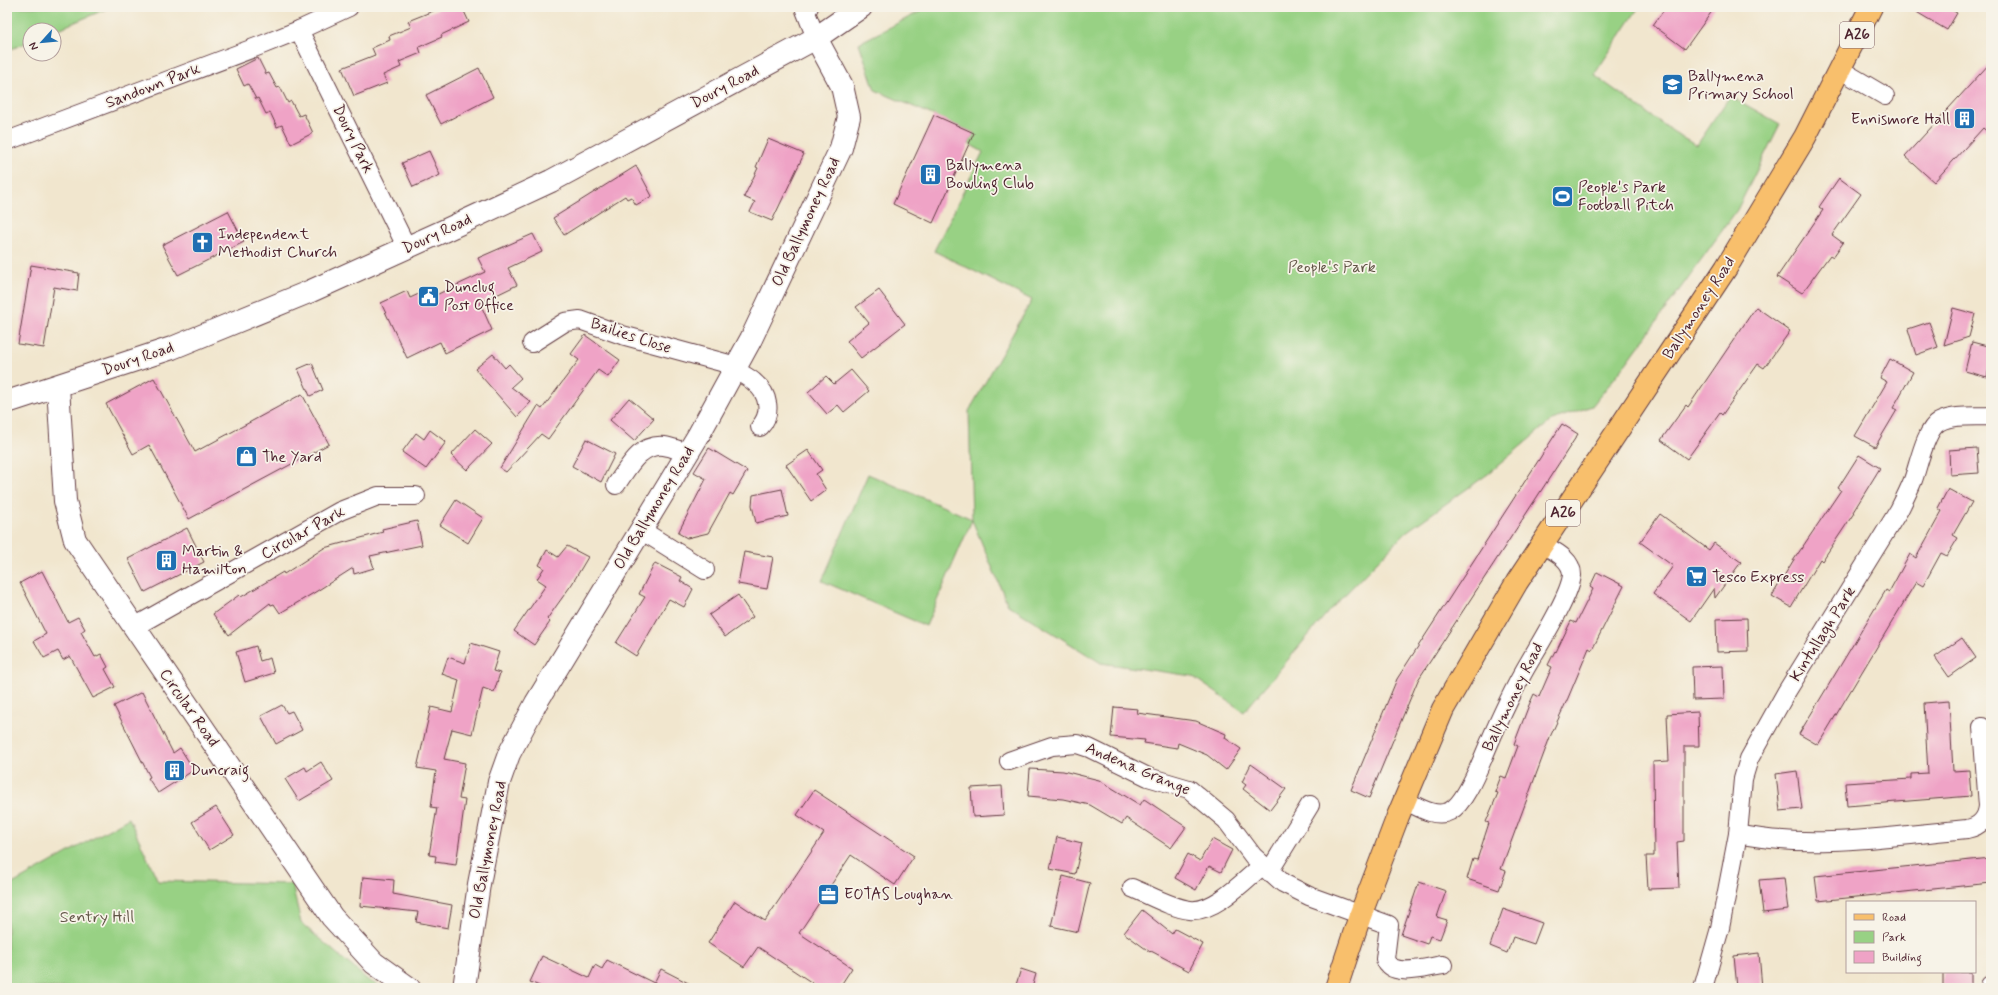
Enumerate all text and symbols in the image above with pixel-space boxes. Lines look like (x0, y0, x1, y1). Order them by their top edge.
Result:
north arrow (22, 22, 62, 62)
road number: A26 (1840, 22, 1874, 48)
text: N (26, 40, 42, 53)
street label: Sandown Park (103, 58, 203, 114)
street label: Doury Road (687, 60, 763, 114)
place label: Ballymena Primary School (1688, 66, 1794, 105)
school or university icon: Ballymena Primary School (1659, 72, 1685, 98)
street label: Doury Park (327, 101, 379, 177)
building icon: Ennismore Hall (1952, 106, 1978, 132)
place label: Ennismore Hall (1851, 109, 1950, 130)
street label: Old Ballymoney Road (767, 154, 845, 290)
place label: Ballymena Bowling Club (946, 155, 1034, 195)
building icon: Ballymena Bowling Club (918, 161, 944, 187)
place label: People's Park Football Pitch (1578, 177, 1674, 216)
sports icon: People's Park Football Pitch (1549, 183, 1575, 209)
street label: Doury Road (399, 209, 475, 259)
place label: Independent Methodist Church (218, 224, 337, 263)
church icon: Independent Methodist Church (190, 230, 216, 256)
street label: Ballymoney Road (1658, 253, 1740, 363)
park label: People's Park (1288, 257, 1376, 278)
place label: Dunclug Post Office (444, 277, 514, 316)
public building icon: Dunclug Post Office (415, 283, 441, 309)
street label: Bailies Close (588, 313, 674, 359)
street label: Doury Road (99, 337, 177, 381)
street label: Old Ballymoney Road (609, 442, 699, 574)
shop icon: The Yard (233, 444, 259, 470)
place label: The Yard (262, 447, 322, 468)
road number: A26 (1546, 500, 1580, 526)
street label: Circular Park (257, 501, 349, 565)
place label: Martin & Hamilton (182, 541, 247, 580)
building icon: Martin & Hamilton (153, 547, 179, 573)
supermarket icon: Tesco Express (1684, 564, 1710, 590)
place label: Tesco Express (1712, 567, 1804, 588)
street label: Kintullagh Park (1785, 582, 1862, 686)
street label: Ballymoney Road (1478, 639, 1548, 755)
street label: Circular Road (154, 665, 224, 751)
street label: Andena Grange (1082, 737, 1194, 801)
building icon: Duncraig (162, 757, 188, 783)
place label: Duncraig (190, 760, 249, 782)
street label: Old Ballymoney Road (464, 779, 512, 921)
office icon: EOTAS Loughan (816, 881, 842, 907)
place label: EOTAS Loughan (844, 884, 954, 905)
legend (1846, 901, 1976, 973)
park label: Sentry Hill (60, 907, 134, 928)
text: Road (1882, 910, 1906, 926)
text: Park (1882, 930, 1906, 946)
text: Building (1882, 950, 1922, 967)

